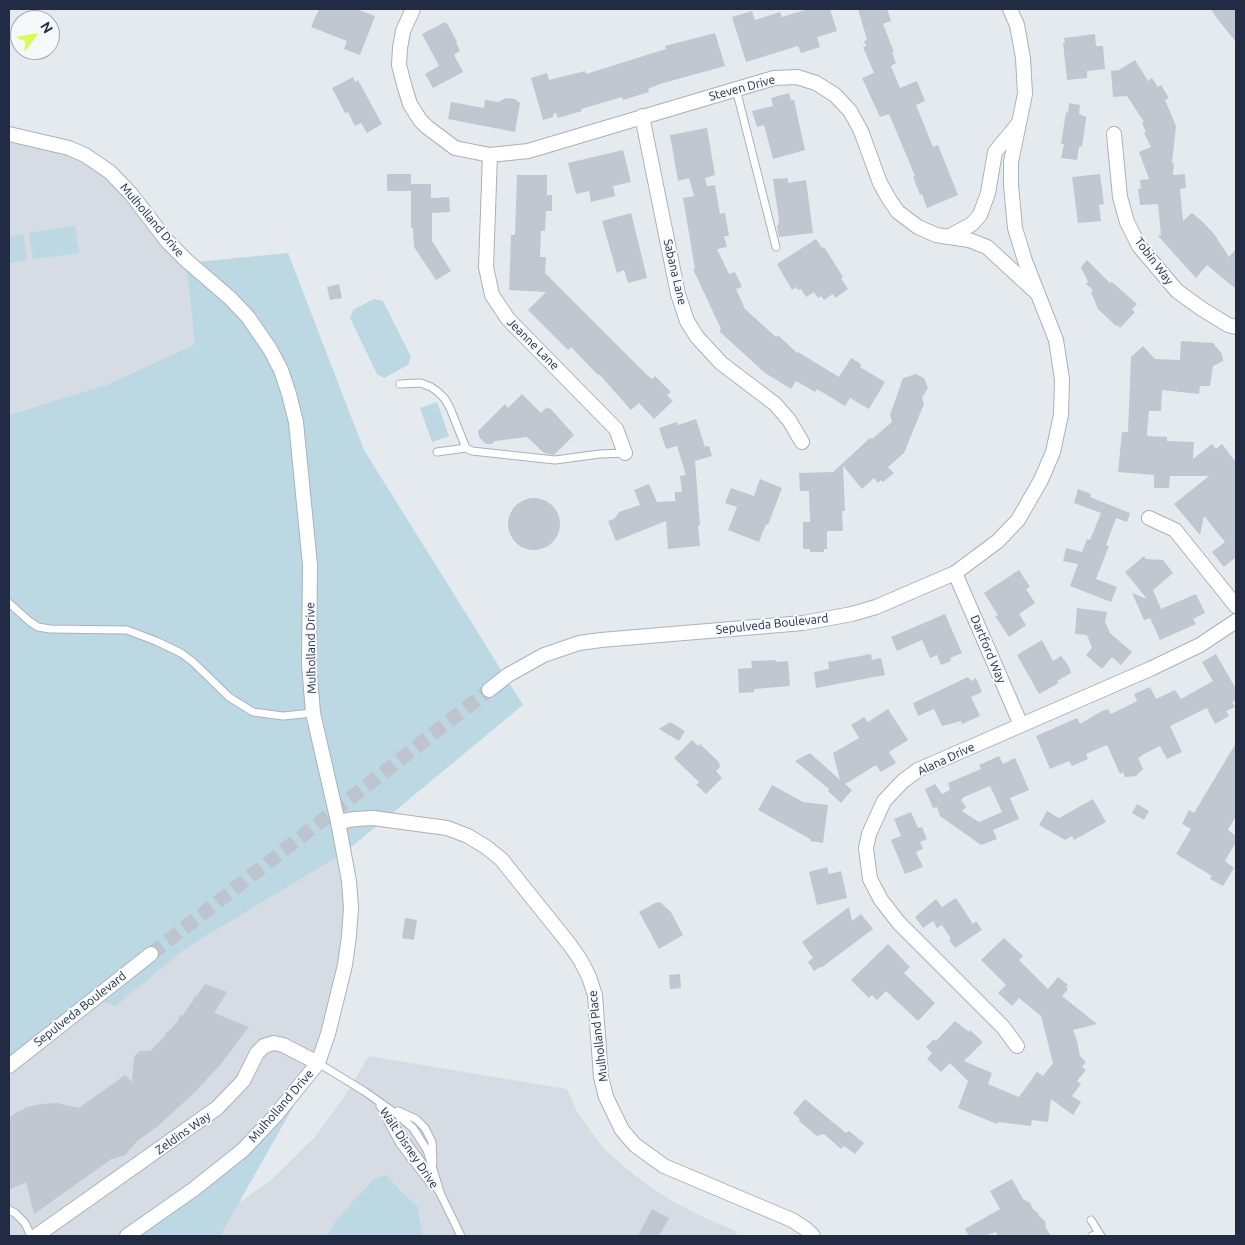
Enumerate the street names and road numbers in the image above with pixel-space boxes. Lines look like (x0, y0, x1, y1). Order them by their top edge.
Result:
street label: Steven Drive (707, 72, 777, 104)
street label: Mulholland Drive (117, 180, 187, 260)
street label: Tobin Way (1132, 235, 1176, 287)
street label: Sabana Lane (660, 238, 690, 306)
street label: Jeanne Lane (504, 315, 562, 373)
street label: Mulholland Drive (303, 602, 319, 694)
street label: Sepulveda Boulevard (715, 611, 829, 637)
street label: Dartford Way (967, 613, 1009, 685)
street label: Alana Drive (915, 740, 977, 778)
street label: Sepulveda Boulevard (31, 968, 129, 1050)
street label: Mulholland Place (585, 989, 611, 1083)
street label: Mulholland Drive (245, 1067, 317, 1145)
street label: Walt Disney Drive (377, 1105, 441, 1191)
street label: Zeldins Way (153, 1109, 213, 1157)

